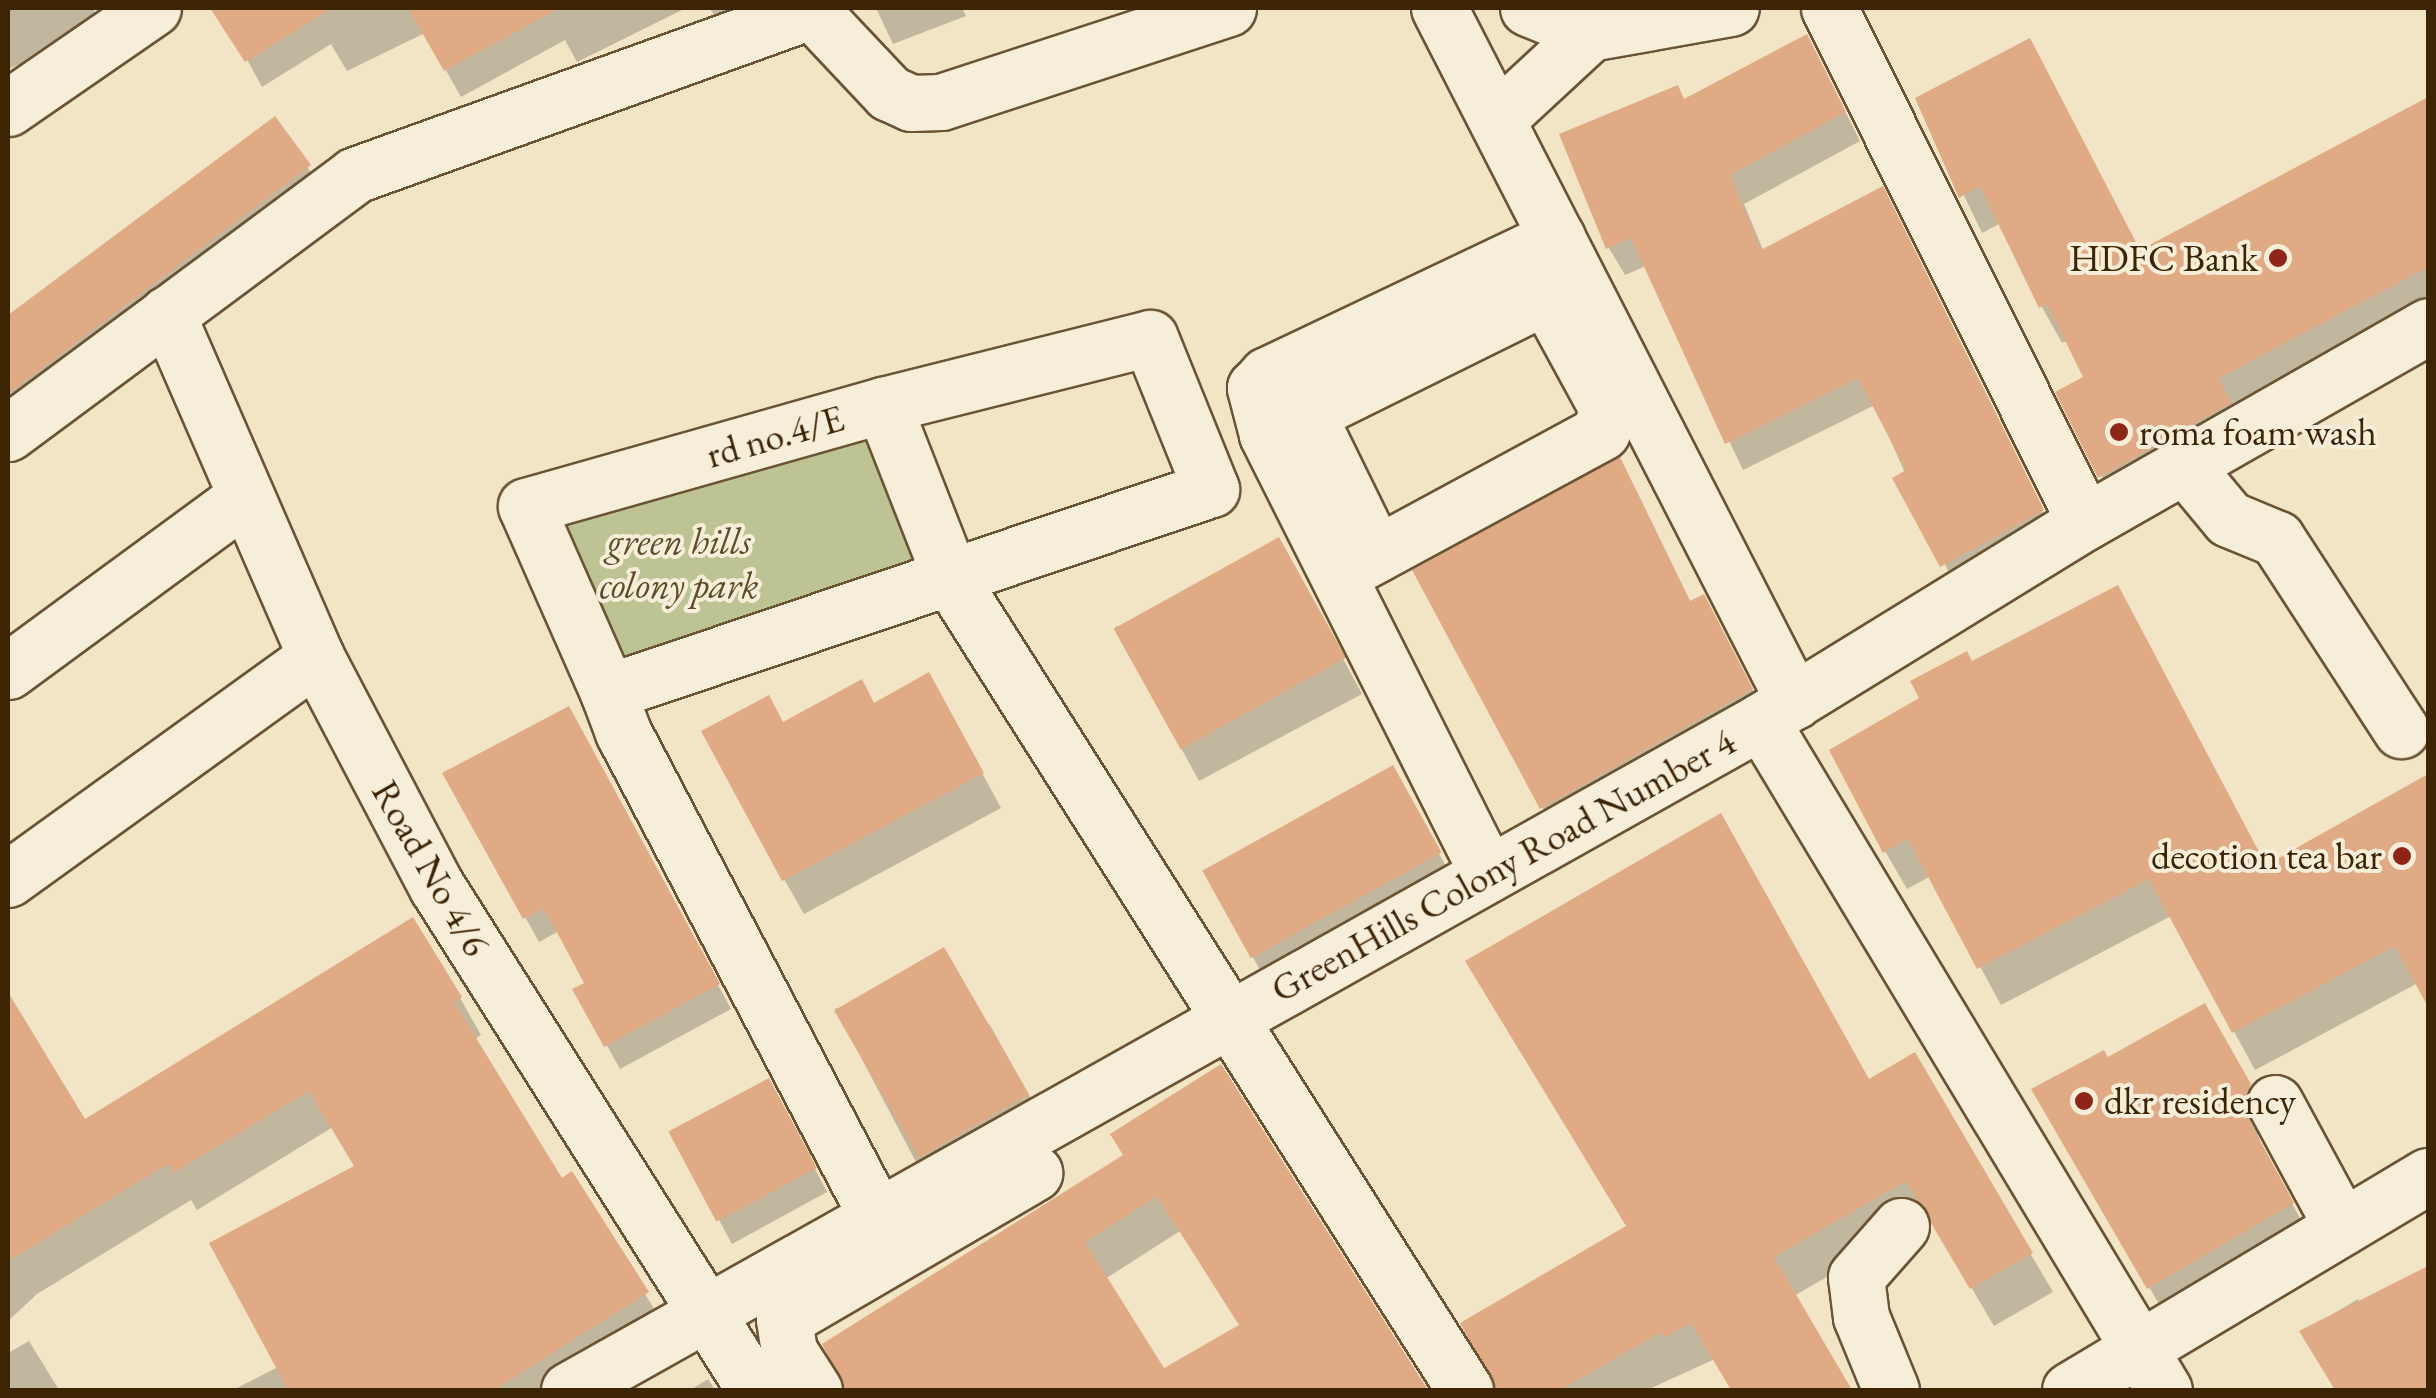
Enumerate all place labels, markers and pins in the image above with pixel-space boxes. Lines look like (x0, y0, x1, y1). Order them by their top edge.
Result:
place label: HDFC Bank (2069, 235, 2258, 281)
marker: HDFC Bank (2267, 247, 2289, 269)
place label: roma foam wash (2139, 409, 2377, 455)
marker: roma foam wash (2108, 421, 2130, 443)
place label: decotion tea bar (2151, 833, 2382, 879)
marker: decotion tea bar (2391, 845, 2413, 867)
place label: dkr residency (2104, 1078, 2296, 1124)
marker: dkr residency (2073, 1090, 2095, 1112)

